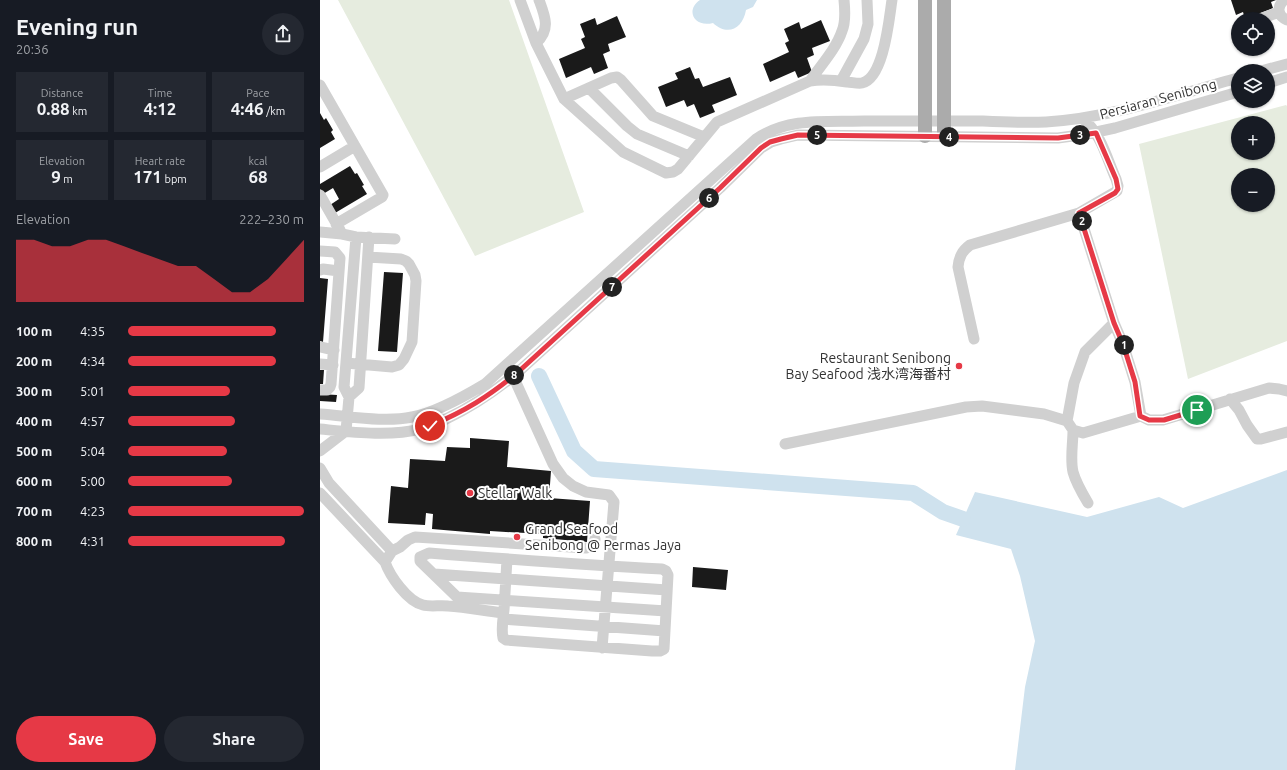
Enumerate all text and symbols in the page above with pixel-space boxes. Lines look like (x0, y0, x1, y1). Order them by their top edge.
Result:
map controls (1231, 12, 1275, 212)
button: locate (1231, 12, 1275, 56)
button: share (262, 13, 304, 55)
text: Evening run (16, 14, 138, 39)
text: 20:36 (16, 42, 49, 56)
button: layers (1231, 64, 1275, 108)
street label: Persiaran Senibong (1098, 76, 1218, 122)
text: Distance (41, 87, 83, 99)
text: Time (148, 87, 172, 99)
text: Pace (246, 87, 270, 99)
text: 0.88 (37, 99, 70, 118)
text: 4:12 (144, 99, 176, 118)
text: 4:46 (231, 99, 264, 118)
text: km (70, 105, 87, 117)
text: /km (264, 105, 285, 117)
button: + (1231, 116, 1275, 160)
pin: 5 (807, 125, 827, 145)
pin: 3 (1070, 125, 1090, 145)
pin: 4 (939, 127, 959, 147)
text: 5 (814, 129, 820, 141)
text: 3 (1077, 129, 1083, 141)
text: 4 (946, 131, 952, 143)
text: Elevation (39, 155, 85, 167)
text: Heart rate (135, 155, 185, 167)
text: kcal (249, 155, 268, 167)
text: 9 (51, 167, 61, 186)
text: 171 (133, 167, 162, 186)
text: 68 (248, 167, 268, 186)
button: − (1231, 168, 1275, 212)
text: m (61, 173, 73, 185)
text: bpm (162, 173, 187, 185)
pin: 6 (699, 188, 719, 208)
text: 6 (706, 192, 712, 204)
pin: 2 (1072, 211, 1092, 231)
text: Elevation (16, 212, 70, 226)
text: 222–230 m (239, 212, 304, 226)
text: 2 (1079, 215, 1085, 227)
pin: 7 (602, 277, 622, 297)
text: 7 (609, 281, 615, 293)
text: 100 m (16, 324, 52, 338)
text: 4:35 (80, 324, 105, 338)
pin: 1 (1114, 335, 1134, 355)
text: 1 (1121, 339, 1127, 351)
place label: Restaurant Senibong Bay Seafood 浅水湾海番村 (786, 350, 951, 382)
text: 200 m (16, 354, 52, 368)
text: 4:34 (80, 354, 105, 368)
marker: Restaurant Senibong Bay Seafood 浅水湾海番村 (954, 361, 964, 371)
pin: 8 (504, 365, 524, 385)
text: 8 (511, 369, 517, 381)
text: 300 m (16, 384, 52, 398)
text: 5:01 (80, 384, 105, 398)
pin (1180, 393, 1214, 427)
icon: arrive (1186, 399, 1208, 421)
pin (413, 409, 447, 443)
text: 400 m (16, 414, 52, 428)
text: 4:57 (80, 414, 105, 428)
icon: check (419, 415, 441, 437)
text: 500 m (16, 444, 52, 458)
text: 5:04 (80, 444, 105, 458)
text: 600 m (16, 474, 52, 488)
text: 5:00 (80, 474, 105, 488)
place label: Stellar Walk (478, 485, 552, 501)
marker: Stellar Walk (465, 488, 475, 498)
text: 700 m (16, 504, 52, 518)
text: 4:23 (80, 504, 105, 518)
place label: Grand Seafood Senibong @ Permas Jaya (525, 521, 681, 553)
marker: Grand Seafood Senibong @ Permas Jaya (512, 532, 522, 542)
text: 800 m (16, 534, 52, 548)
text: 4:31 (80, 534, 105, 548)
button: Save (16, 716, 156, 762)
button: Share (164, 716, 304, 762)

